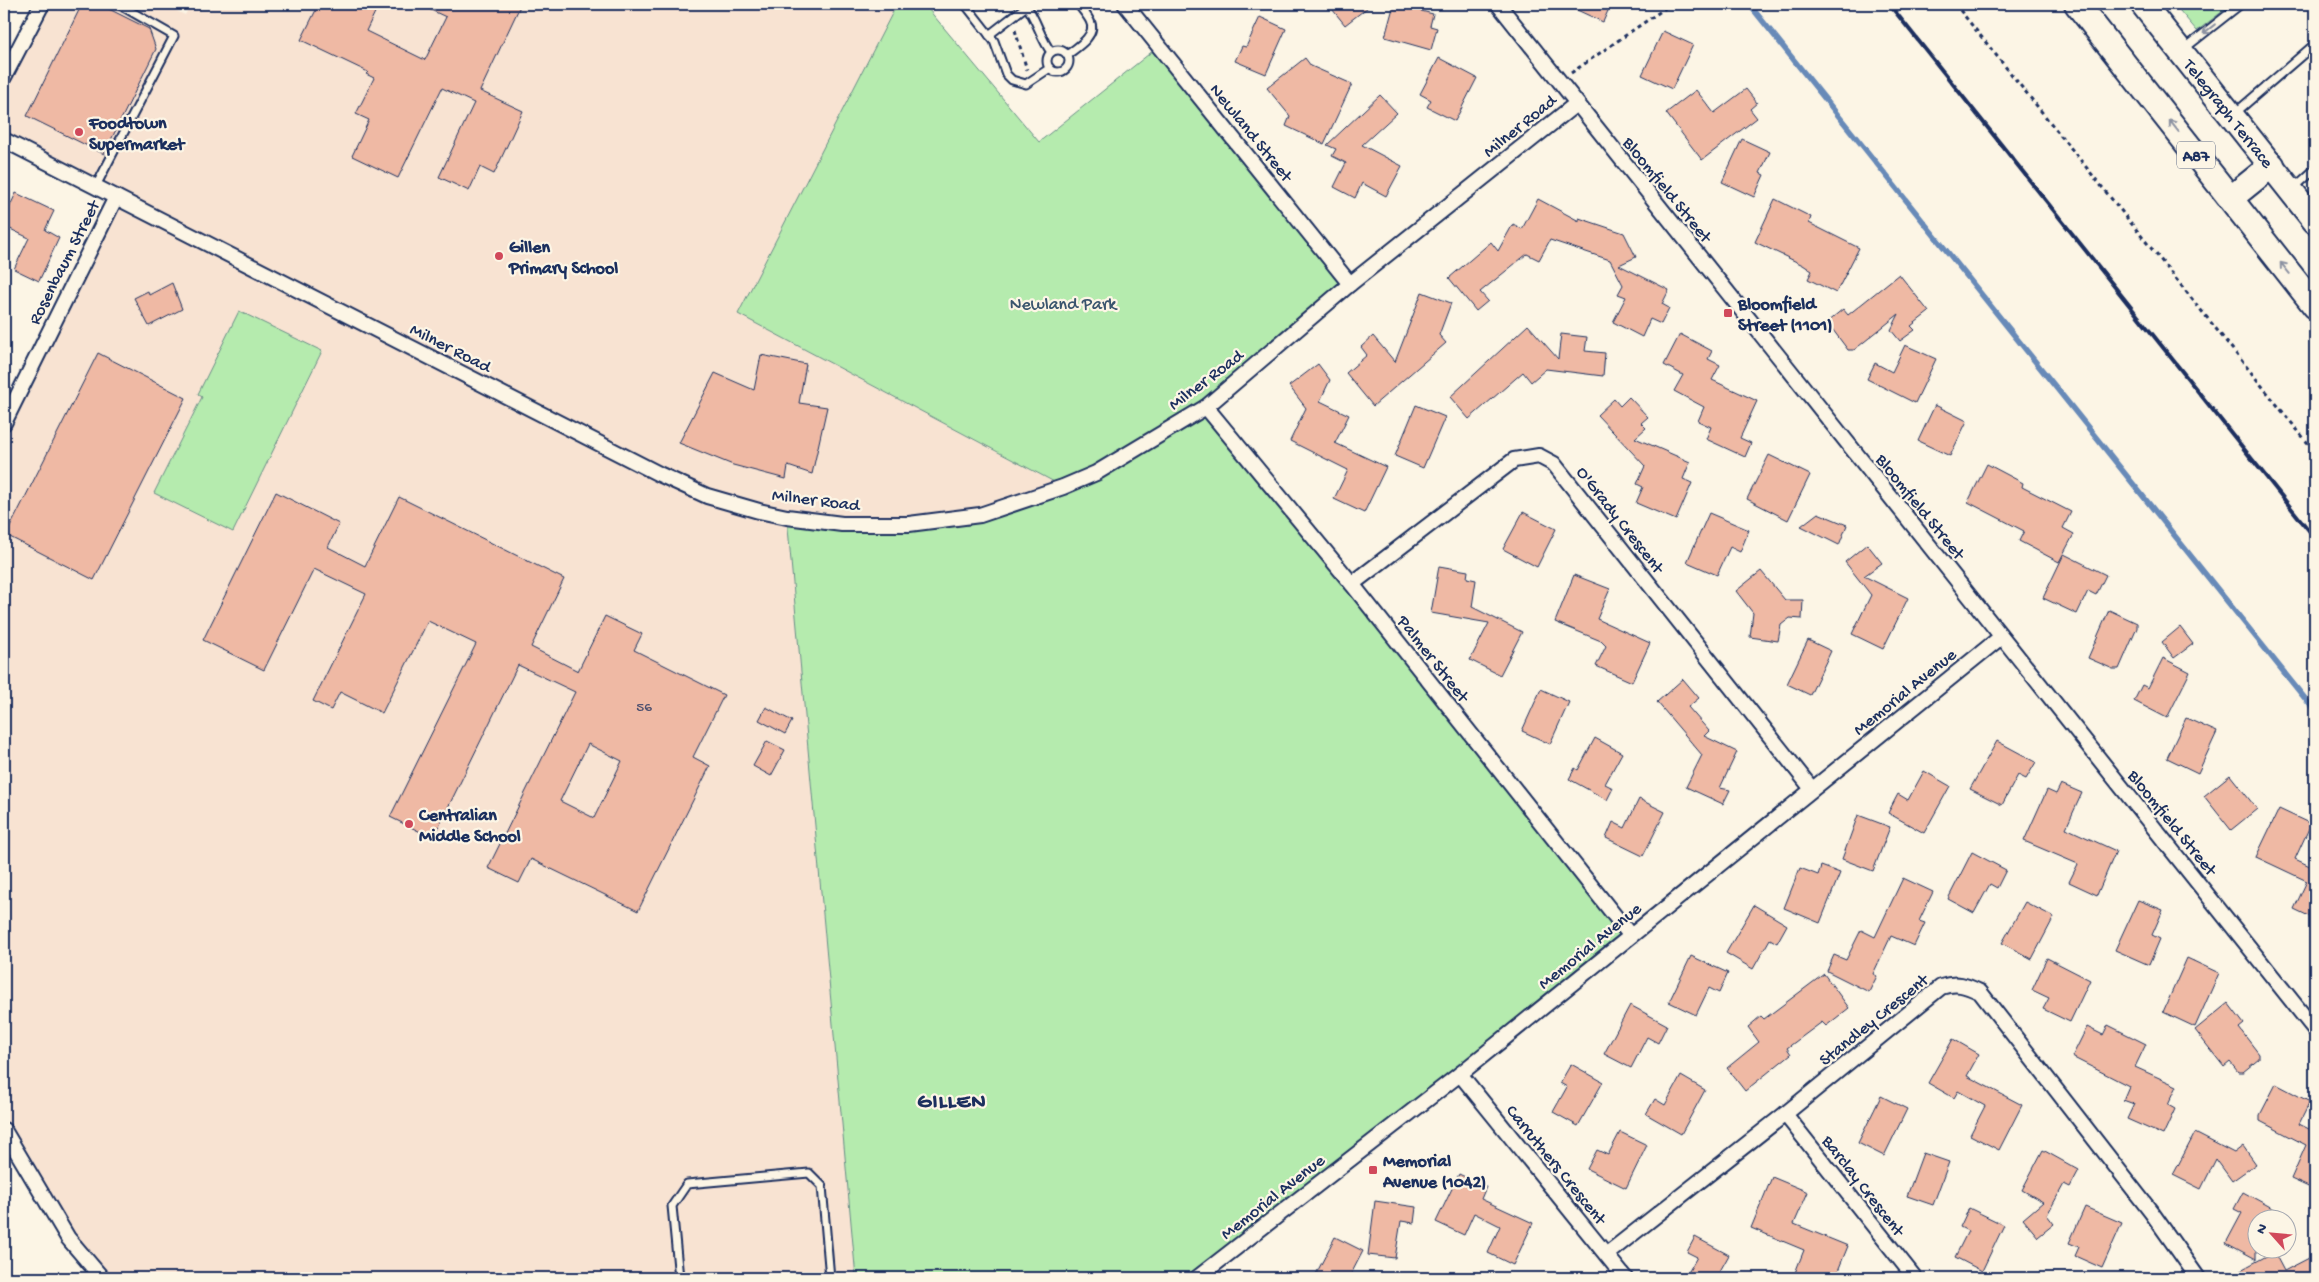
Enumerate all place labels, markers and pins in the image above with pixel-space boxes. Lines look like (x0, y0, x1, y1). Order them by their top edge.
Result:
place label: Foodtown Supermarket (88, 114, 186, 156)
marker: Foodtown Supermarket (73, 126, 85, 138)
place label: Gillen Primary School (508, 238, 618, 280)
marker: Gillen Primary School (493, 250, 505, 262)
place label: Bloomfield Street (1101) (1737, 295, 1832, 337)
marker: Bloomfield Street (1101) (1722, 307, 1734, 319)
place label: Centralian Middle School (418, 806, 521, 848)
marker: Centralian Middle School (403, 818, 415, 830)
place label: Memorial Avenue (1042) (1382, 1152, 1486, 1194)
marker: Memorial Avenue (1042) (1367, 1164, 1379, 1176)

